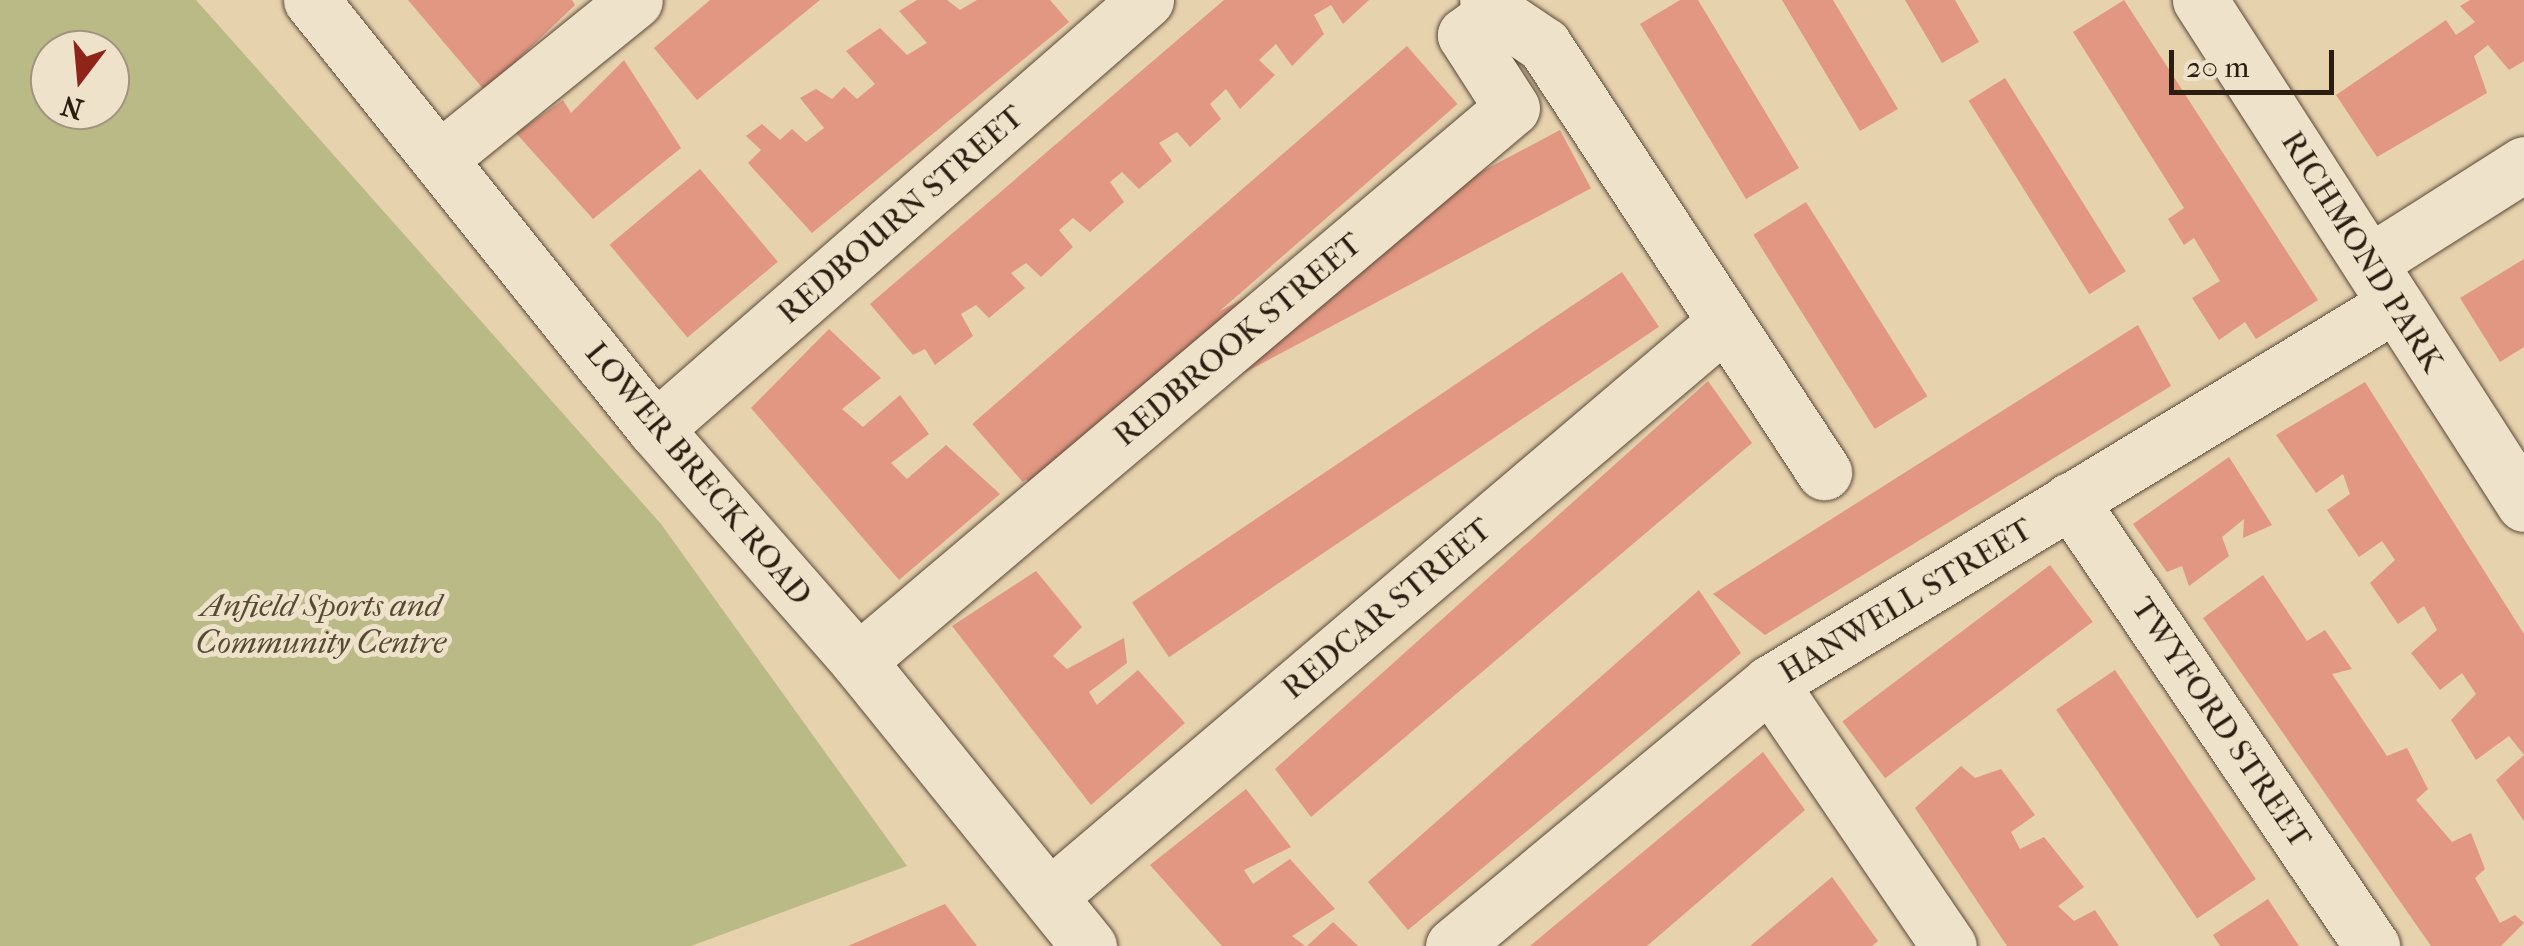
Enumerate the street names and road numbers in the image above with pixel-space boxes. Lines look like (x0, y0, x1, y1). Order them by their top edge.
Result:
street label: REDBOURN STREET (770, 98, 1032, 332)
street label: RICHMOND PARK (2272, 124, 2452, 380)
street label: REDBROOK STREET (1106, 225, 1370, 455)
street label: LOWER BRECK ROAD (577, 334, 819, 614)
street label: REDCAR STREET (1275, 510, 1499, 708)
street label: HANWELL STREET (1772, 510, 2040, 692)
street label: TWYFORD STREET (2123, 590, 2319, 856)

